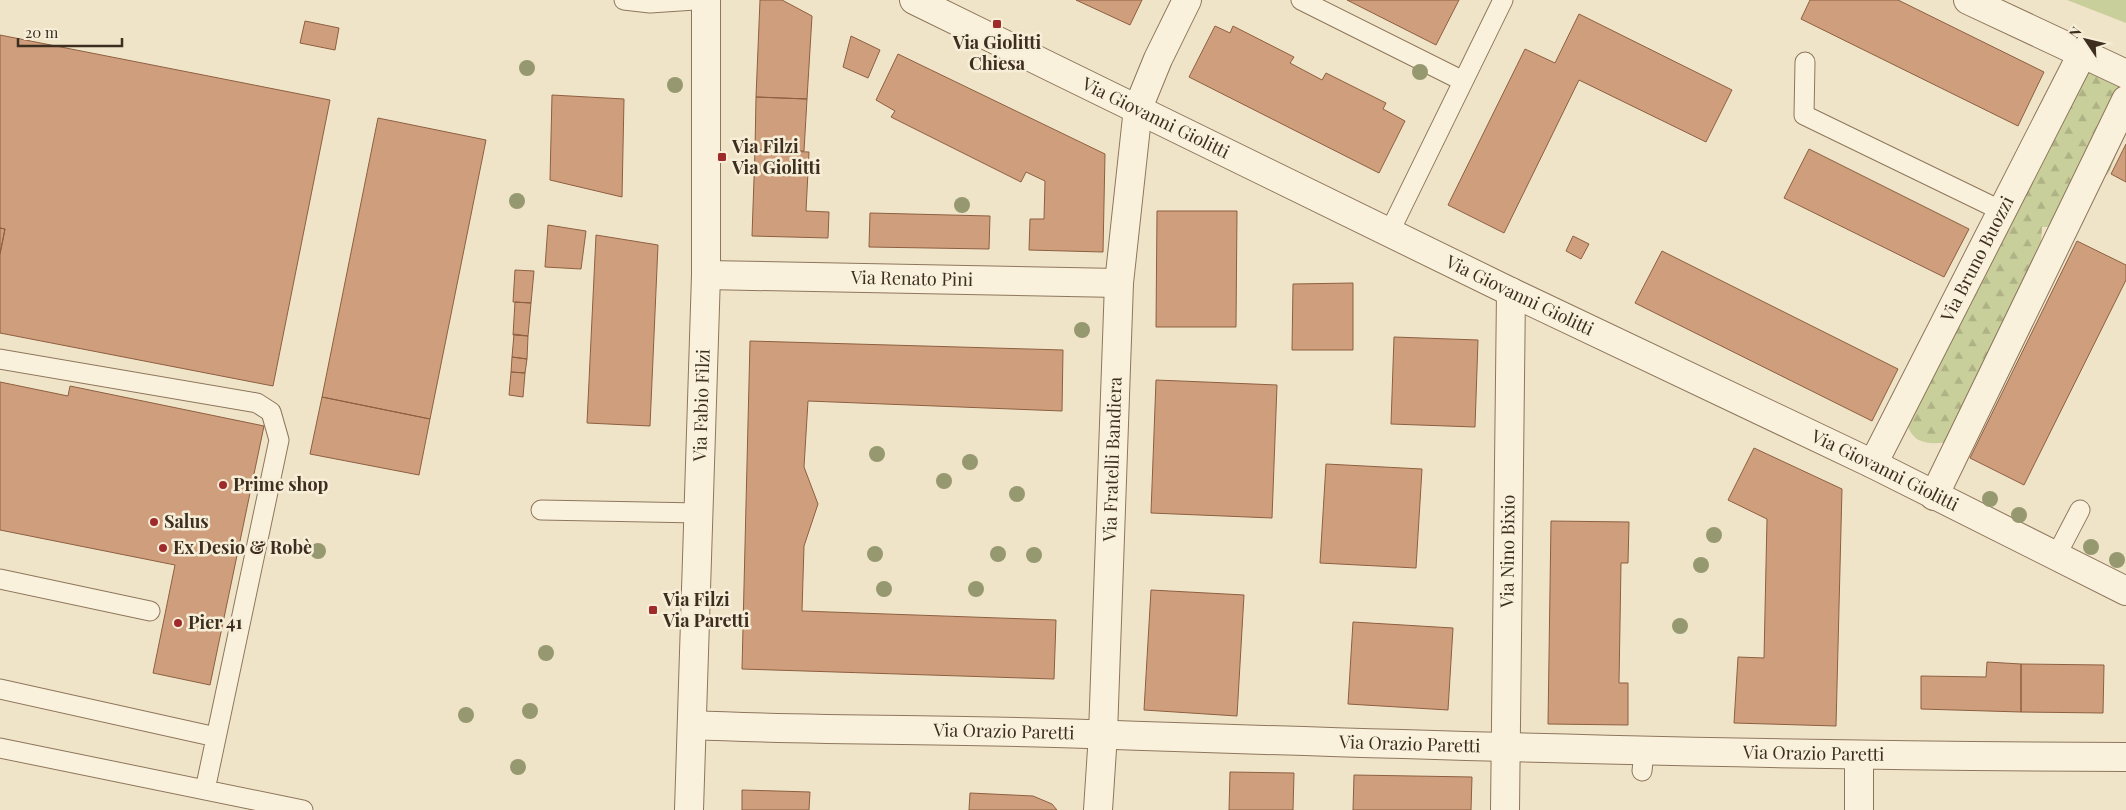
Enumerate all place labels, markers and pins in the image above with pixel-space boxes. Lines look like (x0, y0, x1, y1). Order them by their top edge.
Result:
marker: Via Giolitti Chiesa (991, 18, 1003, 30)
place label: Via Giolitti Chiesa (952, 30, 1042, 75)
place label: Via Filzi Via Giolitti (731, 134, 821, 179)
marker: Via Filzi Via Giolitti (716, 151, 728, 163)
place label: Prime shop (233, 472, 329, 496)
marker: Prime shop (217, 479, 229, 491)
place label: Salus (164, 509, 209, 533)
marker: Salus (148, 516, 160, 528)
place label: Ex Desio & Robè (173, 535, 312, 559)
marker: Ex Desio & Robè (157, 542, 169, 554)
place label: Via Filzi Via Paretti (662, 587, 750, 632)
marker: Via Filzi Via Paretti (647, 604, 659, 616)
place label: Pier 41 (188, 610, 242, 634)
marker: Pier 41 (172, 617, 184, 629)

